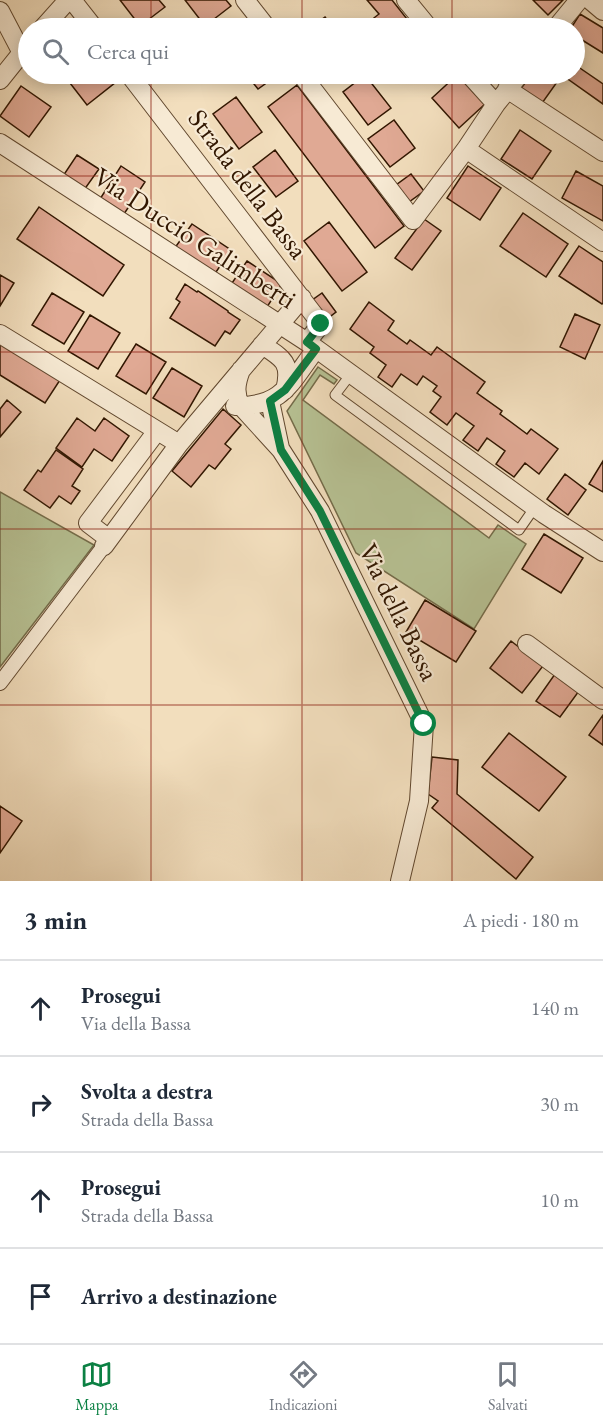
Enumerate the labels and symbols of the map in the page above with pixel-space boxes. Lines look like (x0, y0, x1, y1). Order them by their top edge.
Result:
street label: Strada della Bassa (181, 102, 316, 266)
street label: Via Duccio Galimberti (87, 159, 304, 316)
route end (307, 310, 333, 336)
street label: Via della Bassa (351, 537, 448, 686)
route start (410, 710, 436, 736)

